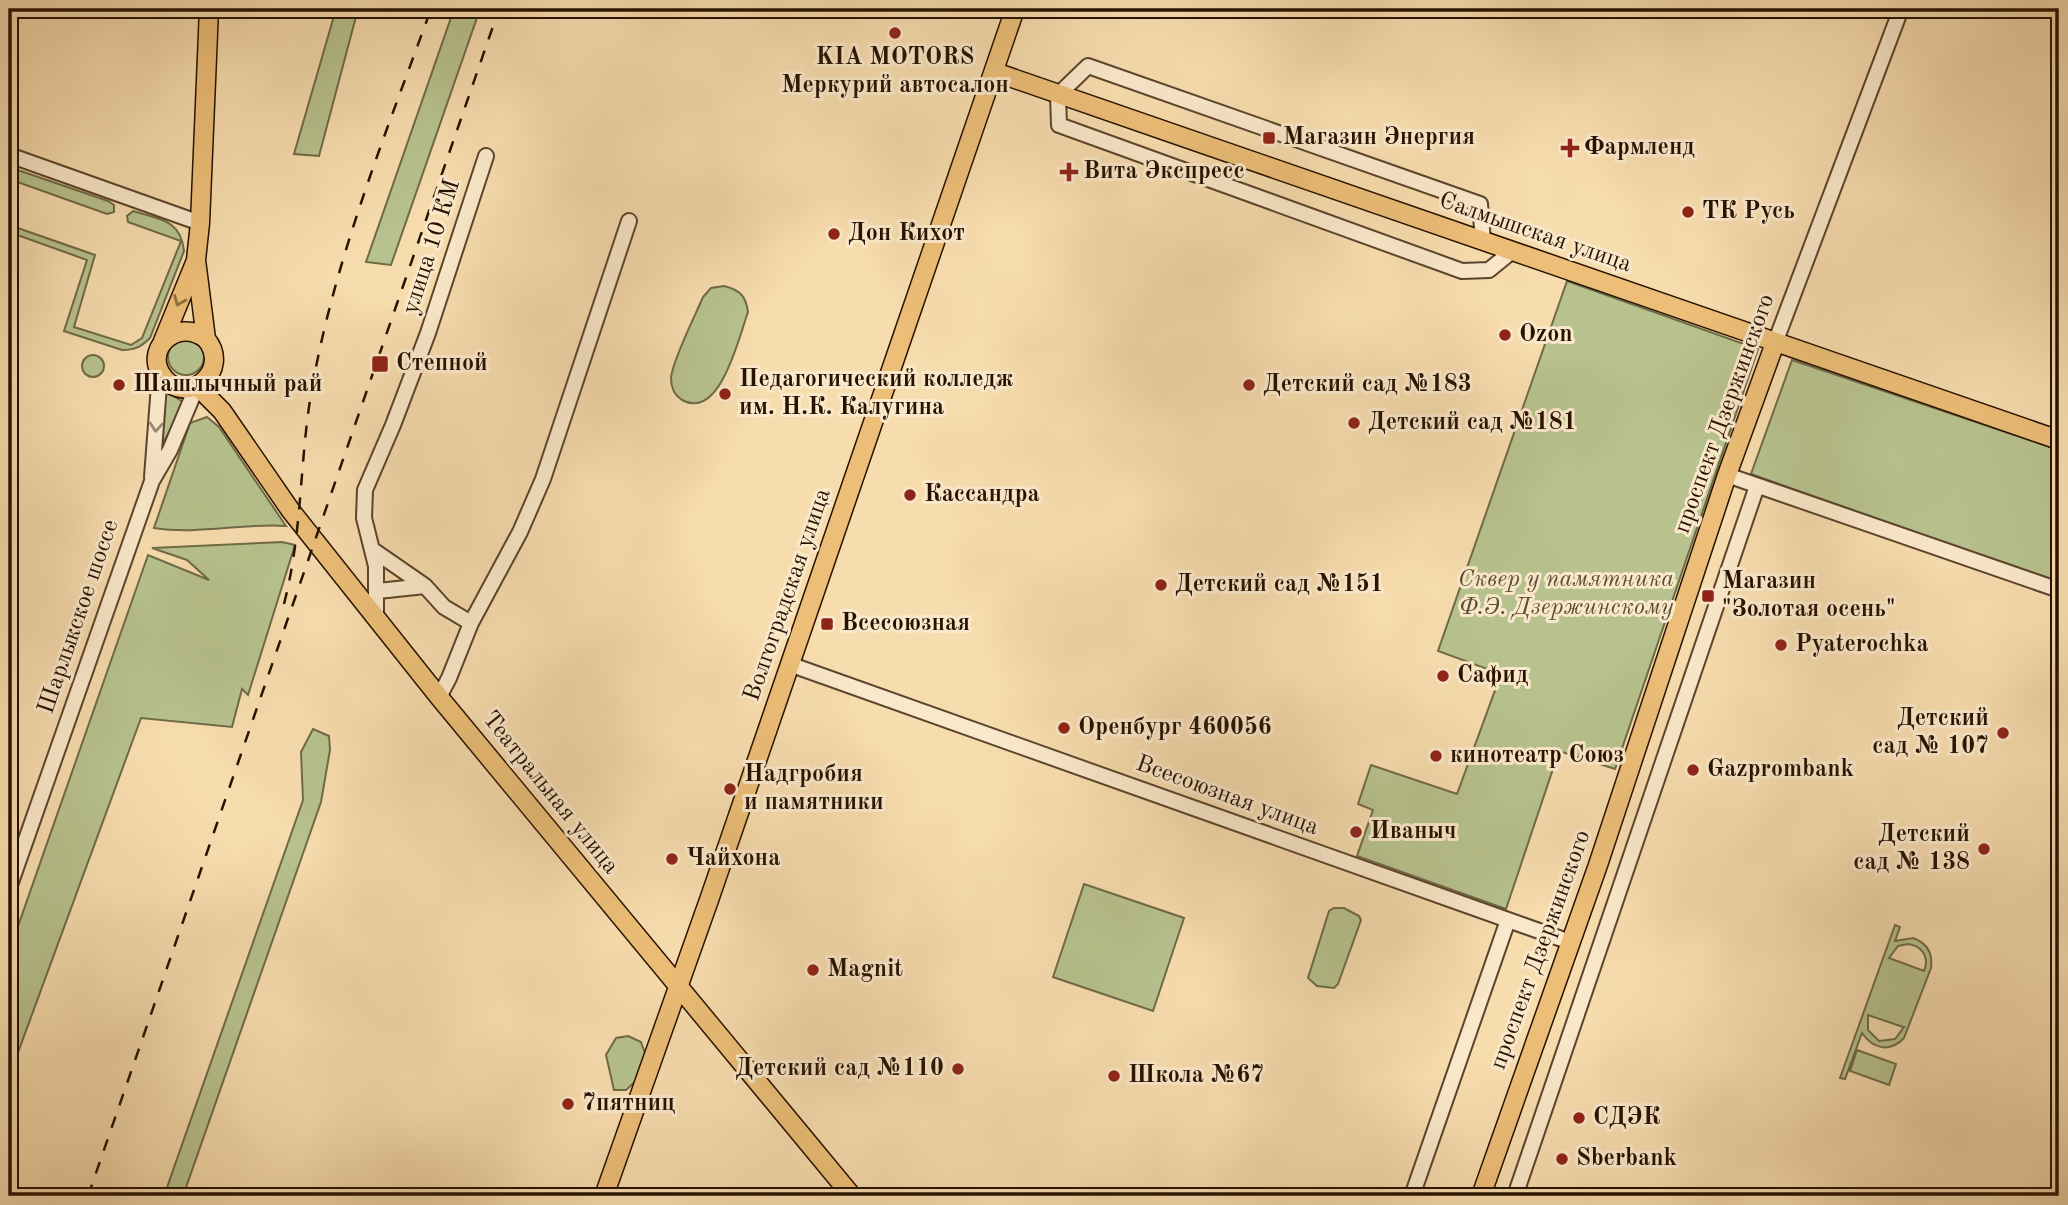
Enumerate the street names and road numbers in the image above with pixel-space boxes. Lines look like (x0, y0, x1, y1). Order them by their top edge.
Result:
street label: улица 10 КМ (399, 177, 465, 317)
street label: Салмышская улица (1436, 189, 1634, 277)
street label: проспект Дзержинского (1671, 291, 1779, 537)
street label: Волгоградская улица (740, 485, 836, 704)
street label: Шарлыкское шоссе (34, 517, 124, 717)
street label: Театральная улица (477, 707, 623, 879)
street label: Всесоюзная улица (1133, 752, 1322, 840)
street label: проспект Дзержинского (1487, 827, 1595, 1073)

